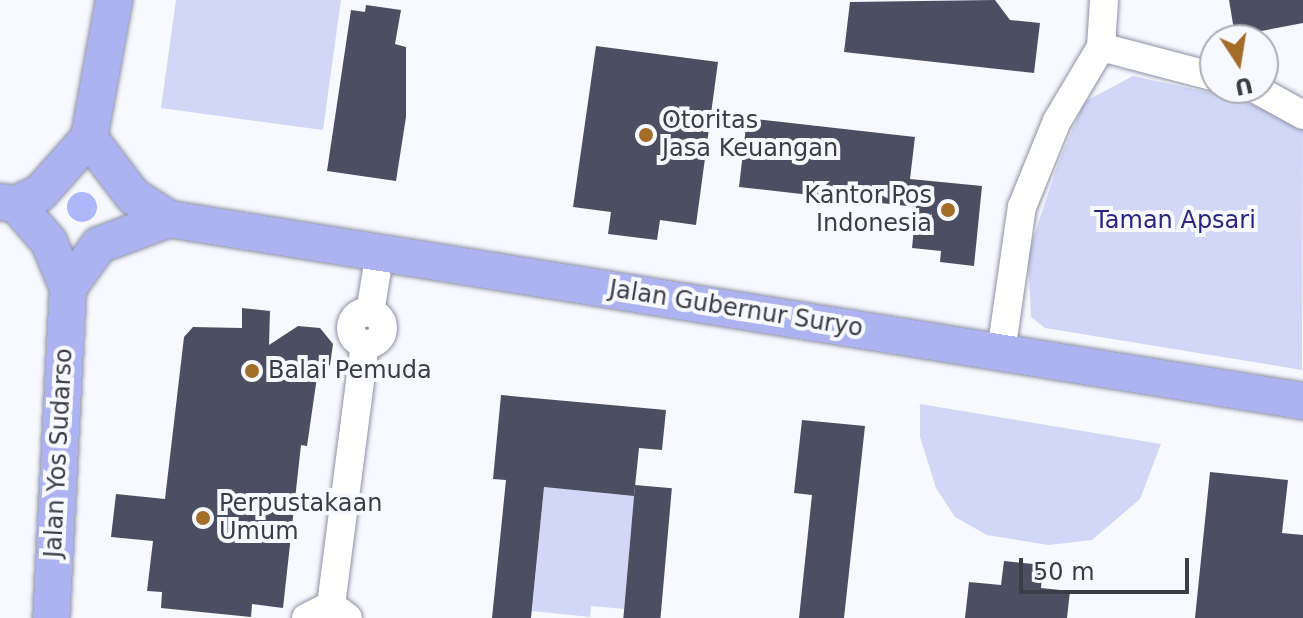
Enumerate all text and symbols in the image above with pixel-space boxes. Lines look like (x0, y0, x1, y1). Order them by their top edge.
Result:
north arrow (1199, 24, 1279, 104)
text: U (1232, 72, 1255, 100)
place label: Otoritas Jasa Keuangan (662, 107, 838, 163)
marker: Otoritas Jasa Keuangan (637, 126, 655, 144)
place label: Kantor Pos Indonesia (804, 182, 932, 238)
marker: Kantor Pos Indonesia (939, 201, 957, 219)
park label: Taman Apsari (1094, 207, 1256, 235)
street label: Jalan Gubernur Suryo (607, 275, 865, 343)
street label: Jalan Yos Sudarso (39, 348, 79, 558)
place label: Balai Pemuda (268, 357, 432, 385)
marker: Balai Pemuda (243, 362, 261, 380)
place label: Perpustakaan Umum (219, 490, 382, 546)
marker: Perpustakaan Umum (194, 509, 212, 527)
scale bar (1023, 542, 1193, 592)
text: 50 m (1033, 558, 1095, 586)

